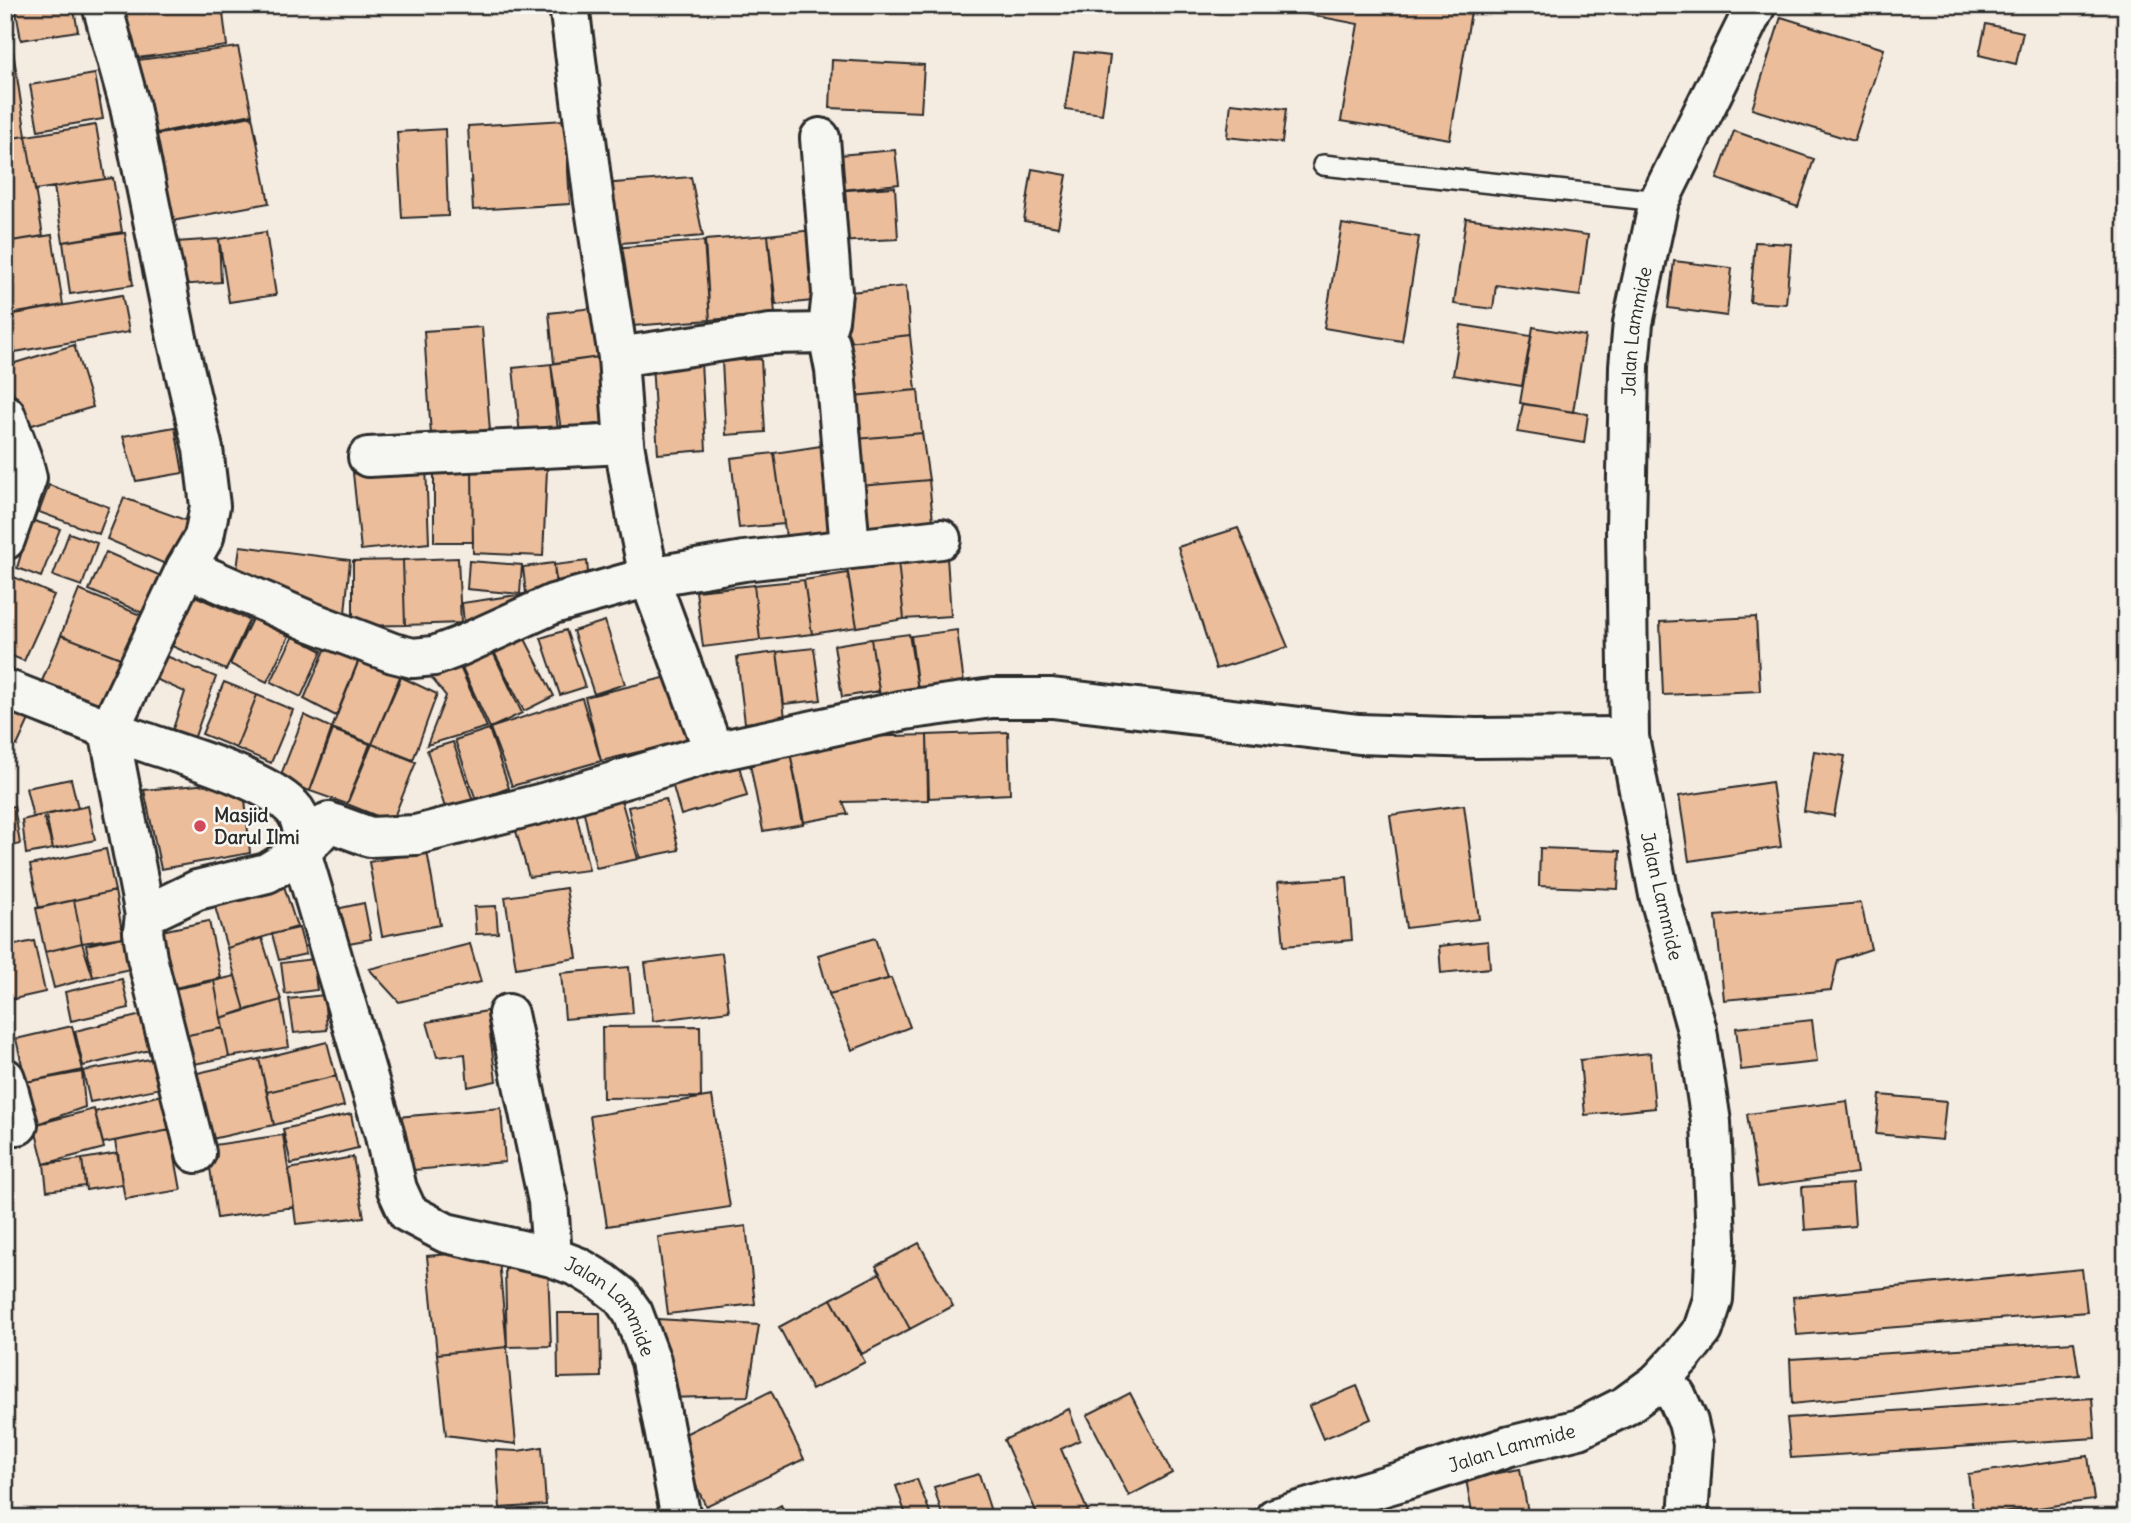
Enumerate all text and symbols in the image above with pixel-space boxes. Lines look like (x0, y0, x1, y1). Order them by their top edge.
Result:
street label: Jalan Lammide (1616, 264, 1657, 397)
place label: Masjid Darul Ilmi (214, 803, 299, 849)
marker: Masjid Darul Ilmi (192, 818, 208, 834)
street label: Jalan Lammide (1636, 829, 1688, 963)
street label: Jalan Lammide (561, 1251, 660, 1360)
street label: Jalan Lammide (1445, 1418, 1578, 1478)

